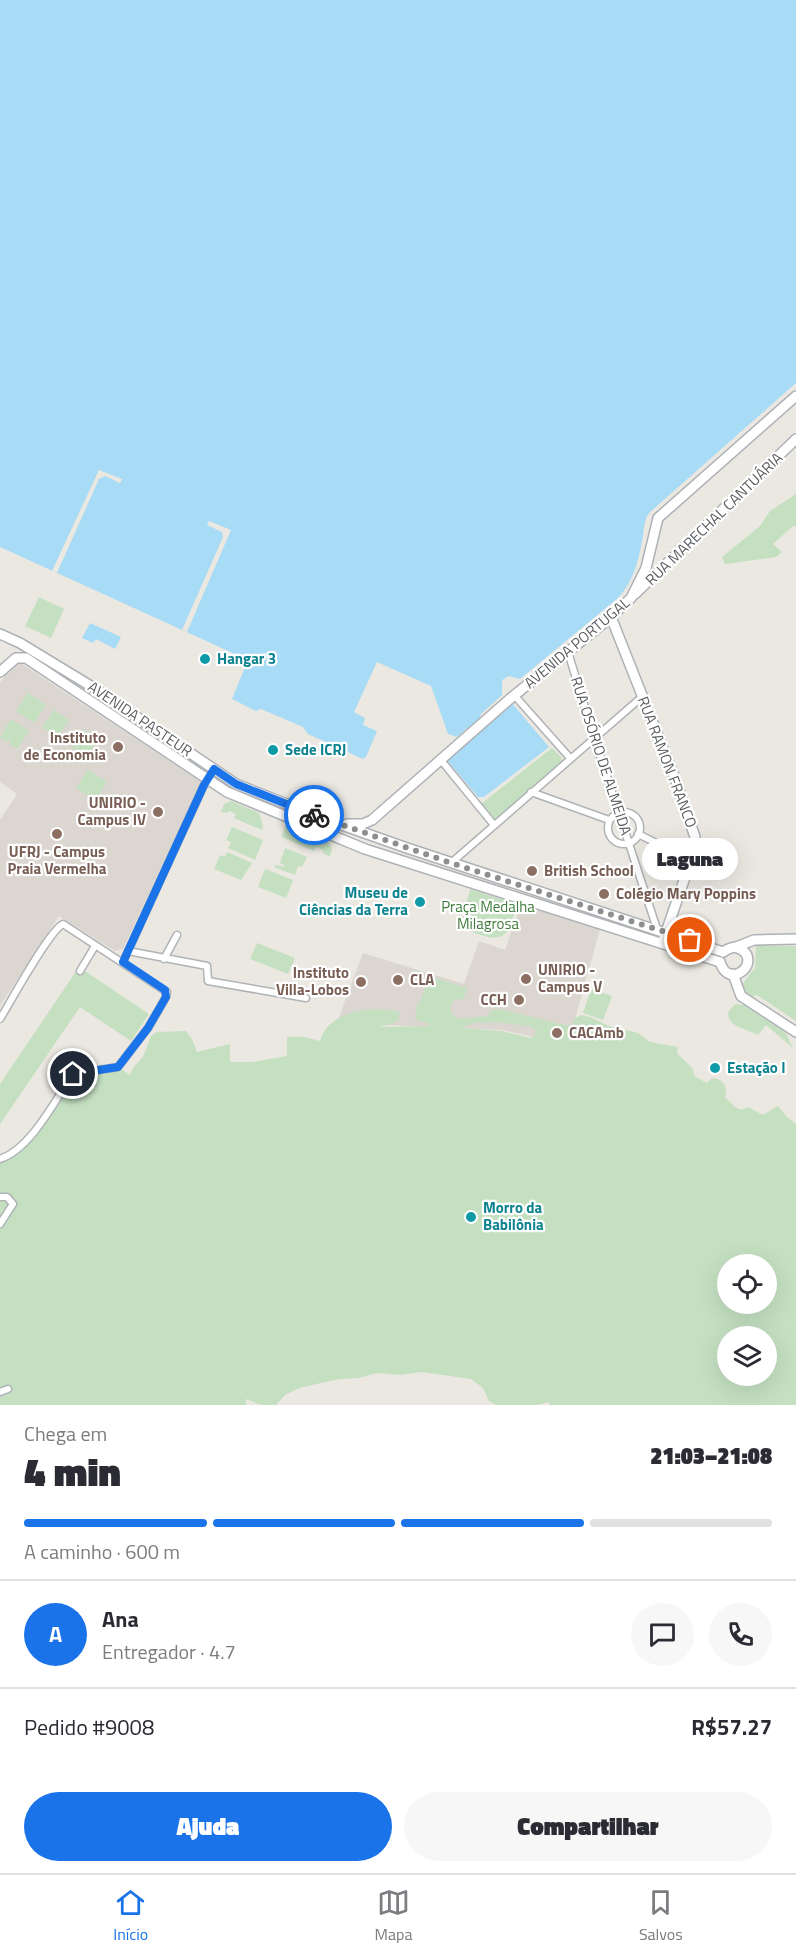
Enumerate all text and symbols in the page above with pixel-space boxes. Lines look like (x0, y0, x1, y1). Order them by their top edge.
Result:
street label: RUA MARECHAL CANTUÁRIA (640, 447, 788, 591)
street label: AVENIDA PORTUGAL (519, 591, 635, 694)
place label: Hangar 3 (217, 647, 276, 670)
marker: Hangar 3 (198, 652, 212, 666)
street label: RUA OSÓRIO DE ALMEIDA (565, 674, 638, 838)
street label: AVENIDA PASTEUR (83, 675, 197, 762)
street label: RUA RAMON FRANCO (632, 693, 703, 831)
place label: Instituto de Economia (24, 726, 106, 766)
place label: Sede ICRJ (285, 738, 346, 761)
marker: Instituto de Economia (111, 740, 125, 754)
marker: Sede ICRJ (266, 743, 280, 757)
courier (284, 785, 344, 845)
place label: UNIRIO - Campus IV (77, 791, 146, 831)
icon: bike (298, 799, 331, 832)
marker: UNIRIO - Campus IV (151, 805, 165, 819)
marker: UFRJ - Campus Praia Vermelha (50, 827, 64, 841)
callout: Laguna (642, 838, 738, 880)
place label: UFRJ - Campus Praia Vermelha (7, 840, 107, 880)
text: Laguna (657, 843, 723, 874)
place label: British School (544, 859, 634, 882)
marker: British School (525, 864, 539, 878)
place label: Museu de Ciências da Terra (299, 881, 408, 921)
place label: Colégio Mary Poppins (616, 882, 756, 905)
marker: Colégio Mary Poppins (597, 887, 611, 901)
marker: Museu de Ciências da Terra (413, 895, 427, 909)
park label: Praça Medalha Milagrosa (441, 895, 535, 935)
pin (664, 914, 715, 965)
icon: bag (673, 923, 706, 956)
place label: UNIRIO - Campus V (538, 958, 602, 998)
place label: Instituto Villa-Lobos (276, 961, 349, 1001)
place label: CLA (410, 968, 434, 991)
marker: UNIRIO - Campus V (519, 972, 533, 986)
marker: CLA (391, 973, 405, 987)
marker: Instituto Villa-Lobos (354, 975, 368, 989)
place label: CCH (481, 988, 507, 1011)
marker: CCH (512, 993, 526, 1007)
place label: CACAmb (569, 1021, 624, 1044)
marker: CACAmb (550, 1026, 564, 1040)
pin (47, 1048, 98, 1099)
place label: Estação I (727, 1056, 785, 1079)
icon: home (56, 1057, 89, 1090)
marker: Estação I (708, 1061, 722, 1075)
place label: Morro da Babilônia (483, 1196, 544, 1236)
marker: Morro da Babilônia (464, 1210, 478, 1224)
map controls (717, 1254, 777, 1386)
button: locate (717, 1254, 777, 1314)
button: layers (717, 1326, 777, 1386)
text: Chega em (24, 1418, 107, 1449)
text: 21:03–21:08 (650, 1439, 772, 1473)
text: 4 min (24, 1442, 121, 1501)
text: A caminho · 600 m (24, 1536, 180, 1567)
text: Ana (102, 1602, 139, 1636)
button: chat (631, 1603, 694, 1666)
button: phone (709, 1603, 772, 1666)
text: A (49, 1617, 62, 1651)
text: Entregador · 4.7 (102, 1636, 236, 1667)
text: Pedido #9008 (24, 1710, 154, 1744)
text: R$57.27 (691, 1710, 772, 1744)
button: Ajuda (24, 1792, 392, 1861)
button: Compartilhar (404, 1792, 772, 1861)
tab: Início (113, 1886, 148, 1946)
tab: Mapa (375, 1886, 413, 1946)
tab: Salvos (639, 1886, 683, 1946)

